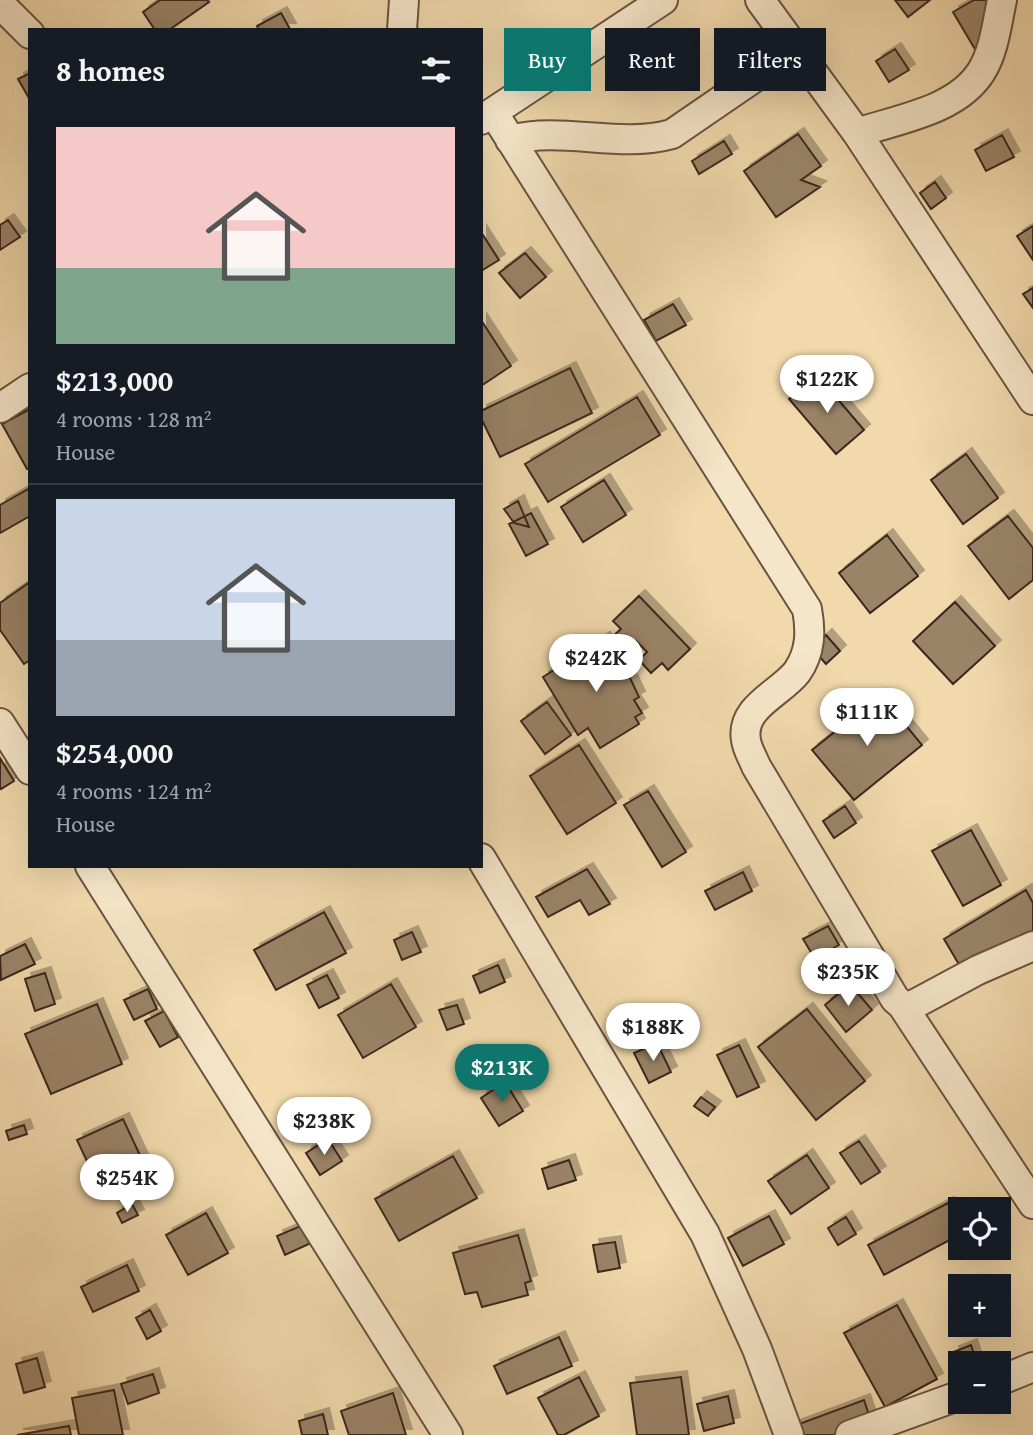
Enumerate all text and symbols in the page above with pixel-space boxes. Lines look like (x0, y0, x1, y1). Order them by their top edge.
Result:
chip: Buy (504, 28, 591, 91)
chip: Rent (605, 28, 700, 91)
chip: Filters (714, 28, 826, 91)
text: 8 homes (56, 48, 165, 92)
icon: filters (417, 51, 455, 89)
icon: home (193, 173, 319, 299)
pin: $122K (778, 356, 876, 415)
text: $213,000 (56, 358, 173, 402)
text: $122K (796, 361, 858, 394)
text: 4 rooms · 128 m² (56, 402, 211, 435)
text: House (56, 435, 115, 468)
icon: home (193, 545, 319, 671)
pin: $242K (547, 634, 645, 694)
text: $242K (565, 640, 627, 673)
pin: $111K (818, 688, 916, 748)
text: $111K (836, 694, 898, 727)
text: $254,000 (56, 730, 173, 774)
text: 4 rooms · 124 m² (56, 774, 211, 807)
text: House (56, 807, 115, 840)
pin: $235K (799, 948, 897, 1008)
text: $235K (817, 954, 879, 987)
pin: $188K (604, 1004, 702, 1063)
text: $188K (622, 1009, 684, 1042)
pin: $213K (453, 1044, 551, 1104)
text: $213K (471, 1050, 533, 1083)
pin: $238K (275, 1098, 373, 1157)
text: $238K (293, 1103, 355, 1136)
pin: $254K (78, 1154, 176, 1214)
text: $254K (96, 1160, 158, 1193)
map controls (948, 1197, 1011, 1414)
button: locate (948, 1197, 1011, 1260)
button: + (948, 1274, 1011, 1337)
button: − (948, 1351, 1011, 1414)

